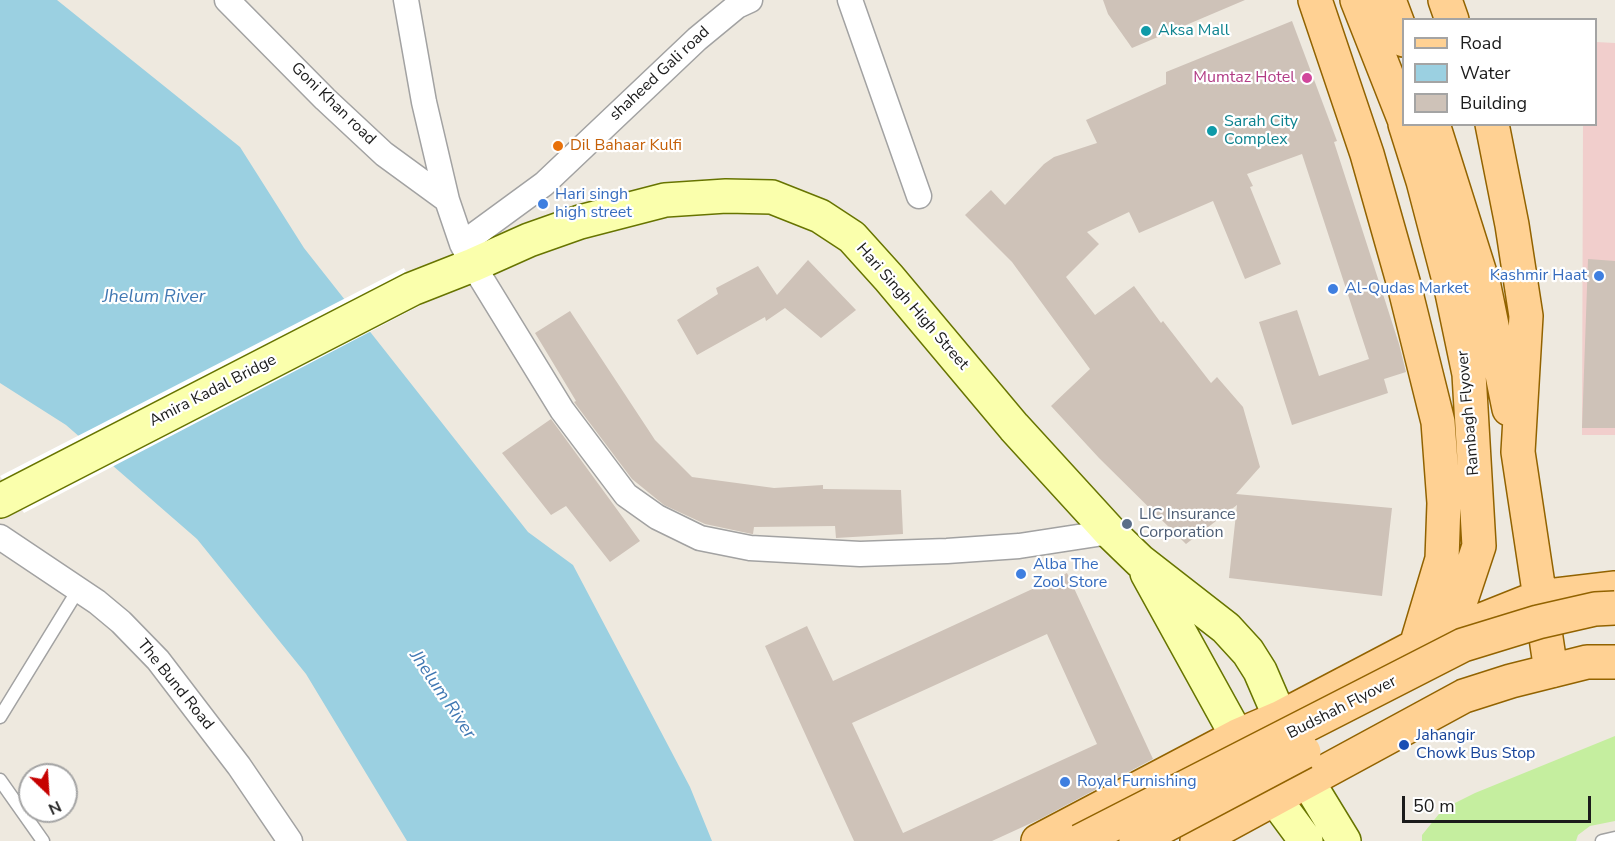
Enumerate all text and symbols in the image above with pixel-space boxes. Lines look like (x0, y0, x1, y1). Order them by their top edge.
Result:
legend (1402, 18, 1597, 126)
place label: Aksa Mall (1158, 21, 1229, 41)
street label: shaheed Gali road (606, 23, 714, 125)
marker: Aksa Mall (1139, 24, 1153, 38)
text: Road (1460, 31, 1502, 55)
street label: Goni Khan road (287, 59, 379, 149)
text: Water (1460, 61, 1511, 85)
place label: Mumtaz Hotel (1193, 68, 1295, 88)
marker: Mumtaz Hotel (1300, 71, 1314, 85)
text: Building (1460, 91, 1527, 115)
place label: Sarah City Complex (1224, 112, 1298, 150)
marker: Sarah City Complex (1205, 124, 1219, 138)
place label: Dil Bahaar Kulfi (570, 136, 682, 156)
marker: Dil Bahaar Kulfi (551, 139, 565, 153)
place label: Hari singh high street (555, 185, 632, 223)
marker: Hari singh high street (536, 197, 550, 211)
street label: Hari Singh High Street (852, 240, 972, 374)
place label: Kashmir Haat (1490, 266, 1587, 286)
marker: Kashmir Haat (1592, 269, 1606, 283)
place label: Al-Qudas Market (1345, 279, 1469, 299)
marker: Al-Qudas Market (1326, 282, 1340, 296)
water label: Jhelum River (103, 287, 205, 309)
street label: Rambagh Flyover (1454, 350, 1484, 476)
street label: Amira Kadal Bridge (146, 351, 280, 431)
place label: LIC Insurance Corporation (1139, 505, 1235, 543)
marker: LIC Insurance Corporation (1120, 517, 1134, 531)
place label: Alba The Zool Store (1033, 555, 1107, 593)
marker: Alba The Zool Store (1014, 567, 1028, 581)
street label: The Bund Road (133, 636, 217, 734)
water label: Jhelum River (404, 646, 480, 744)
street label: Budshah Flyover (1284, 672, 1400, 744)
place label: Jahangir Chowk Bus Stop (1416, 726, 1535, 764)
marker: Jahangir Chowk Bus Stop (1397, 738, 1411, 752)
north arrow (18, 763, 78, 823)
place label: Royal Furnishing (1077, 772, 1197, 792)
marker: Royal Furnishing (1058, 775, 1072, 789)
scale bar (1405, 784, 1594, 822)
text: 50 m (1413, 794, 1455, 818)
text: N (45, 795, 65, 820)

